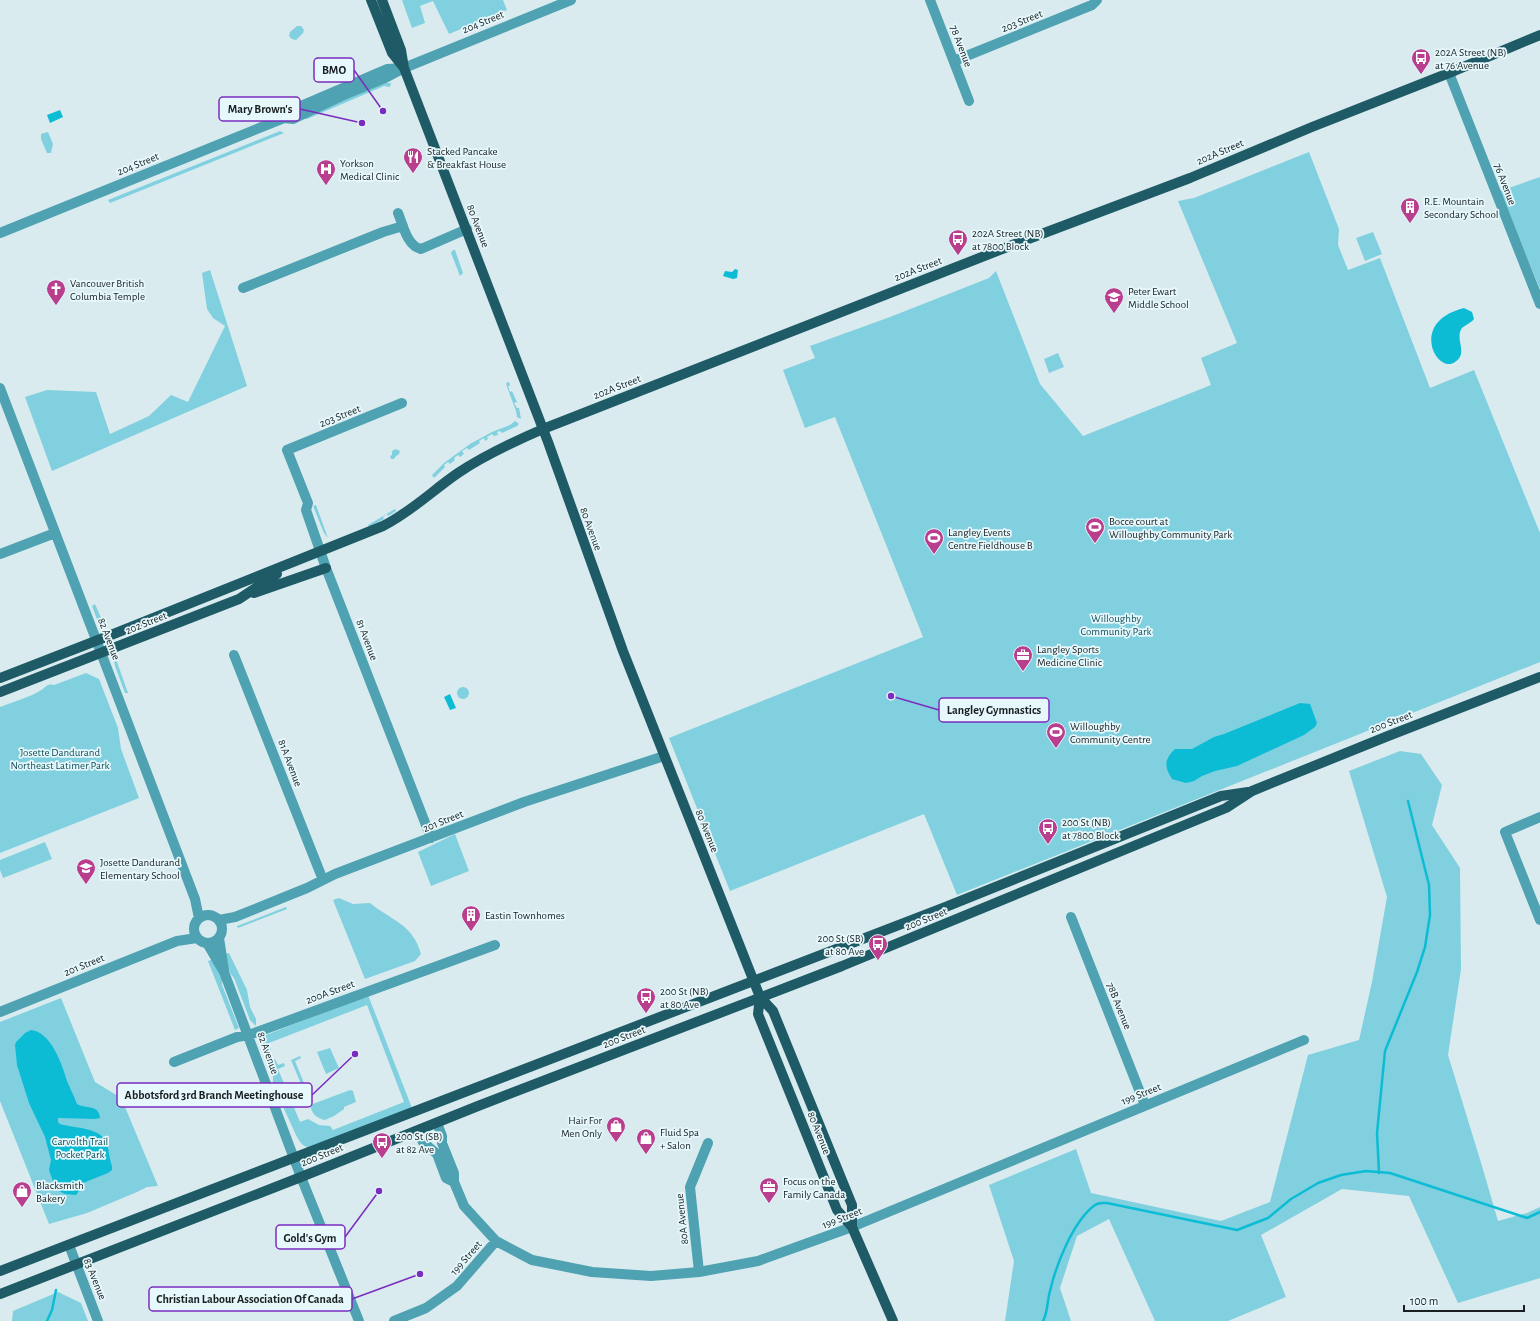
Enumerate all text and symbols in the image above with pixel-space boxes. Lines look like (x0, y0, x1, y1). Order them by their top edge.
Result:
street label: 203 Street (1000, 8, 1044, 34)
street label: 204 Street (461, 9, 506, 35)
street label: 78 Avenue (948, 24, 974, 68)
bus stop icon: 202A Street (NB) at 76 Avenue (1410, 47, 1432, 75)
place label: 202A Street (NB) at 76 Avenue (1435, 47, 1507, 71)
callout: BMO (314, 58, 354, 82)
text: BMO (322, 64, 346, 76)
callout: Mary Brown's (219, 97, 300, 121)
text: Mary Brown's (228, 103, 293, 116)
street label: 202A Street (1195, 137, 1246, 167)
restaurant icon: Stacked Pancake & Breakfast House (402, 146, 424, 174)
place label: Stacked Pancake & Breakfast House (427, 146, 506, 170)
street label: 204 Street (116, 151, 161, 177)
hospital icon: Yorkson Medical Clinic (315, 158, 337, 186)
place label: Yorkson Medical Clinic (340, 158, 400, 182)
street label: 76 Avenue (1492, 162, 1518, 206)
building icon: R.E. Mountain Secondary School (1399, 196, 1421, 224)
place label: R.E. Mountain Secondary School (1424, 196, 1499, 220)
street label: 80 Avenue (465, 203, 491, 249)
bus stop icon: 202A Street (NB) at 7800 Block (947, 228, 969, 256)
place label: 202A Street (NB) at 7800 Block (972, 228, 1044, 252)
street label: 202A Street (893, 255, 944, 283)
church icon: Vancouver British Columbia Temple (45, 278, 67, 306)
place label: Vancouver British Columbia Temple (70, 278, 145, 302)
school or university icon: Peter Ewart Middle School (1103, 286, 1125, 314)
place label: Peter Ewart Middle School (1128, 286, 1189, 310)
street label: 202A Street (592, 373, 643, 401)
street label: 203 Street (318, 403, 362, 429)
street label: 80 Avenue (578, 506, 604, 552)
sports icon: Bocce court at Willoughby Community Park (1084, 516, 1106, 544)
place label: Bocce court at Willoughby Community Park (1109, 516, 1232, 540)
sports icon: Langley Events Centre Fieldhouse B (923, 527, 945, 555)
place label: Langley Events Centre Fieldhouse B (948, 527, 1033, 551)
street label: 202 Street (124, 610, 169, 636)
park label: Willoughby Community Park (1080, 613, 1152, 637)
street label: 82 Avenue (96, 616, 122, 662)
street label: 81 Avenue (354, 618, 380, 662)
office icon: Langley Sports Medicine Clinic (1012, 644, 1034, 672)
place label: Langley Sports Medicine Clinic (1037, 644, 1103, 668)
callout: Langley Gymnastics (939, 698, 1049, 722)
text: Langley Gymnastics (947, 704, 1042, 717)
street label: 200 Street (1368, 709, 1414, 735)
sports icon: Willoughby Community Centre (1045, 721, 1067, 749)
place label: Willoughby Community Centre (1070, 721, 1151, 745)
street label: 81A Avenue (276, 738, 304, 788)
park label: Josette Dandurand Northeast Latimer Park (11, 747, 109, 771)
street label: 201 Street (421, 808, 465, 834)
street label: 80 Avenue (693, 808, 721, 854)
bus stop icon: 200 St (NB) at 7800 Block (1037, 817, 1059, 845)
place label: 200 St (NB) at 7800 Block (1062, 817, 1119, 841)
school or university icon: Josette Dandurand Elementary School (75, 857, 97, 885)
place label: Josette Dandurand Elementary School (100, 857, 181, 881)
building icon: Eastin Townhomes (460, 904, 482, 932)
street label: 200 Street (903, 905, 949, 932)
place label: Eastin Townhomes (485, 910, 565, 921)
place label: 200 St (SB) at 80 Ave (817, 933, 864, 957)
bus stop icon: 200 St (SB) at 80 Ave (867, 933, 889, 961)
street label: 201 Street (62, 952, 106, 978)
street label: 200A Street (304, 978, 356, 1006)
street label: 78B Avenue (1105, 981, 1133, 1031)
bus stop icon: 200 St (NB) at 80 Ave (635, 986, 657, 1014)
place label: 200 St (NB) at 80 Ave (660, 986, 709, 1010)
street label: 200 Street (601, 1024, 647, 1050)
street label: 82 Avenue (255, 1030, 281, 1076)
street label: 199 Street (1120, 1081, 1163, 1107)
callout: Abbotsford 3rd Branch Meetinghouse (117, 1083, 312, 1107)
text: Abbotsford 3rd Branch Meetinghouse (125, 1089, 304, 1101)
street label: 80 Avenue (805, 1110, 833, 1156)
place label: Hair For Men Only (561, 1115, 602, 1139)
shop icon: Hair For Men Only (605, 1115, 627, 1143)
shop icon: Fluid Spa + Salon (635, 1127, 657, 1155)
place label: Fluid Spa + Salon (660, 1127, 699, 1151)
bus stop icon: 200 St (SB) at 82 Ave (371, 1131, 393, 1159)
place label: 200 St (SB) at 82 Ave (396, 1131, 443, 1155)
park label: Carvolth Trail Pocket Park (52, 1136, 108, 1160)
street label: 200 Street (299, 1141, 345, 1168)
office icon: Focus on the Family Canada (758, 1176, 780, 1204)
place label: Focus on the Family Canada (783, 1176, 845, 1200)
shop icon: Blacksmith Bakery (11, 1180, 33, 1208)
place label: Blacksmith Bakery (36, 1180, 84, 1204)
street label: 80A Avenue (674, 1193, 690, 1245)
street label: 199 Street (820, 1205, 864, 1231)
callout: Gold's Gym (276, 1225, 345, 1249)
text: Gold's Gym (283, 1232, 337, 1245)
street label: 199 Street (448, 1238, 484, 1277)
street label: 83 Avenue (82, 1257, 108, 1301)
callout: Christian Labour Association Of Canada (149, 1287, 352, 1311)
scale bar (1404, 1287, 1524, 1313)
text: Christian Labour Association Of Canada (156, 1293, 344, 1305)
text: 100 m (1410, 1295, 1438, 1307)

